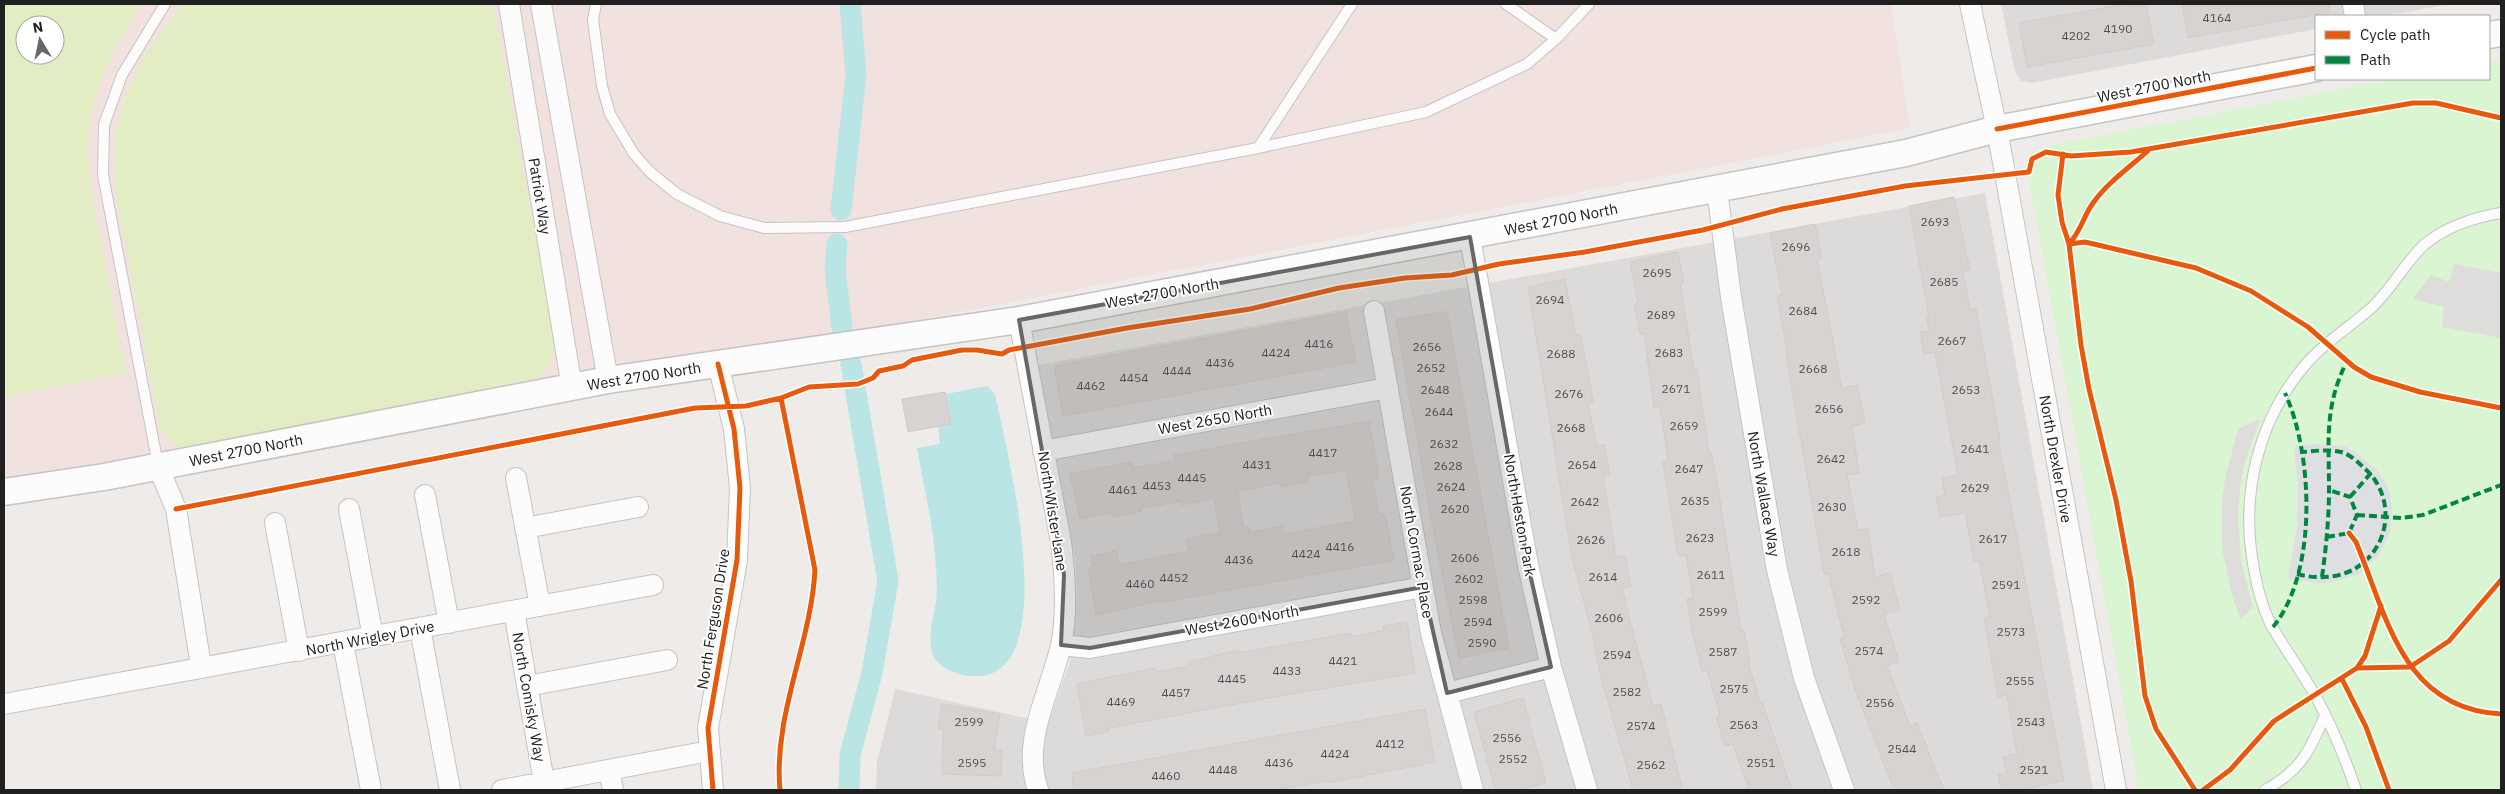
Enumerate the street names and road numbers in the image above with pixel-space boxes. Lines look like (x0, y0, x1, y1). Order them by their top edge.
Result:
street label: West 2700 North (2096, 66, 2212, 106)
street label: Patriot Way (525, 156, 556, 236)
street label: West 2700 North (1503, 199, 1619, 239)
street label: West 2700 North (1104, 274, 1220, 312)
street label: West 2700 North (586, 358, 702, 394)
street label: North Drexler Drive (2035, 394, 2077, 524)
street label: West 2650 North (1157, 400, 1273, 438)
street label: West 2700 North (188, 430, 304, 470)
street label: North Wallace Way (1744, 430, 1784, 559)
street label: North Wister Lane (1034, 450, 1072, 572)
street label: North Heston Park (1500, 452, 1540, 578)
street label: North Cormac Place (1396, 484, 1438, 620)
street label: North Ferguson Drive (692, 547, 734, 691)
street label: West 2600 North (1184, 601, 1300, 639)
street label: North Wrigley Drive (304, 616, 436, 660)
street label: North Comisky Way (508, 631, 550, 764)

